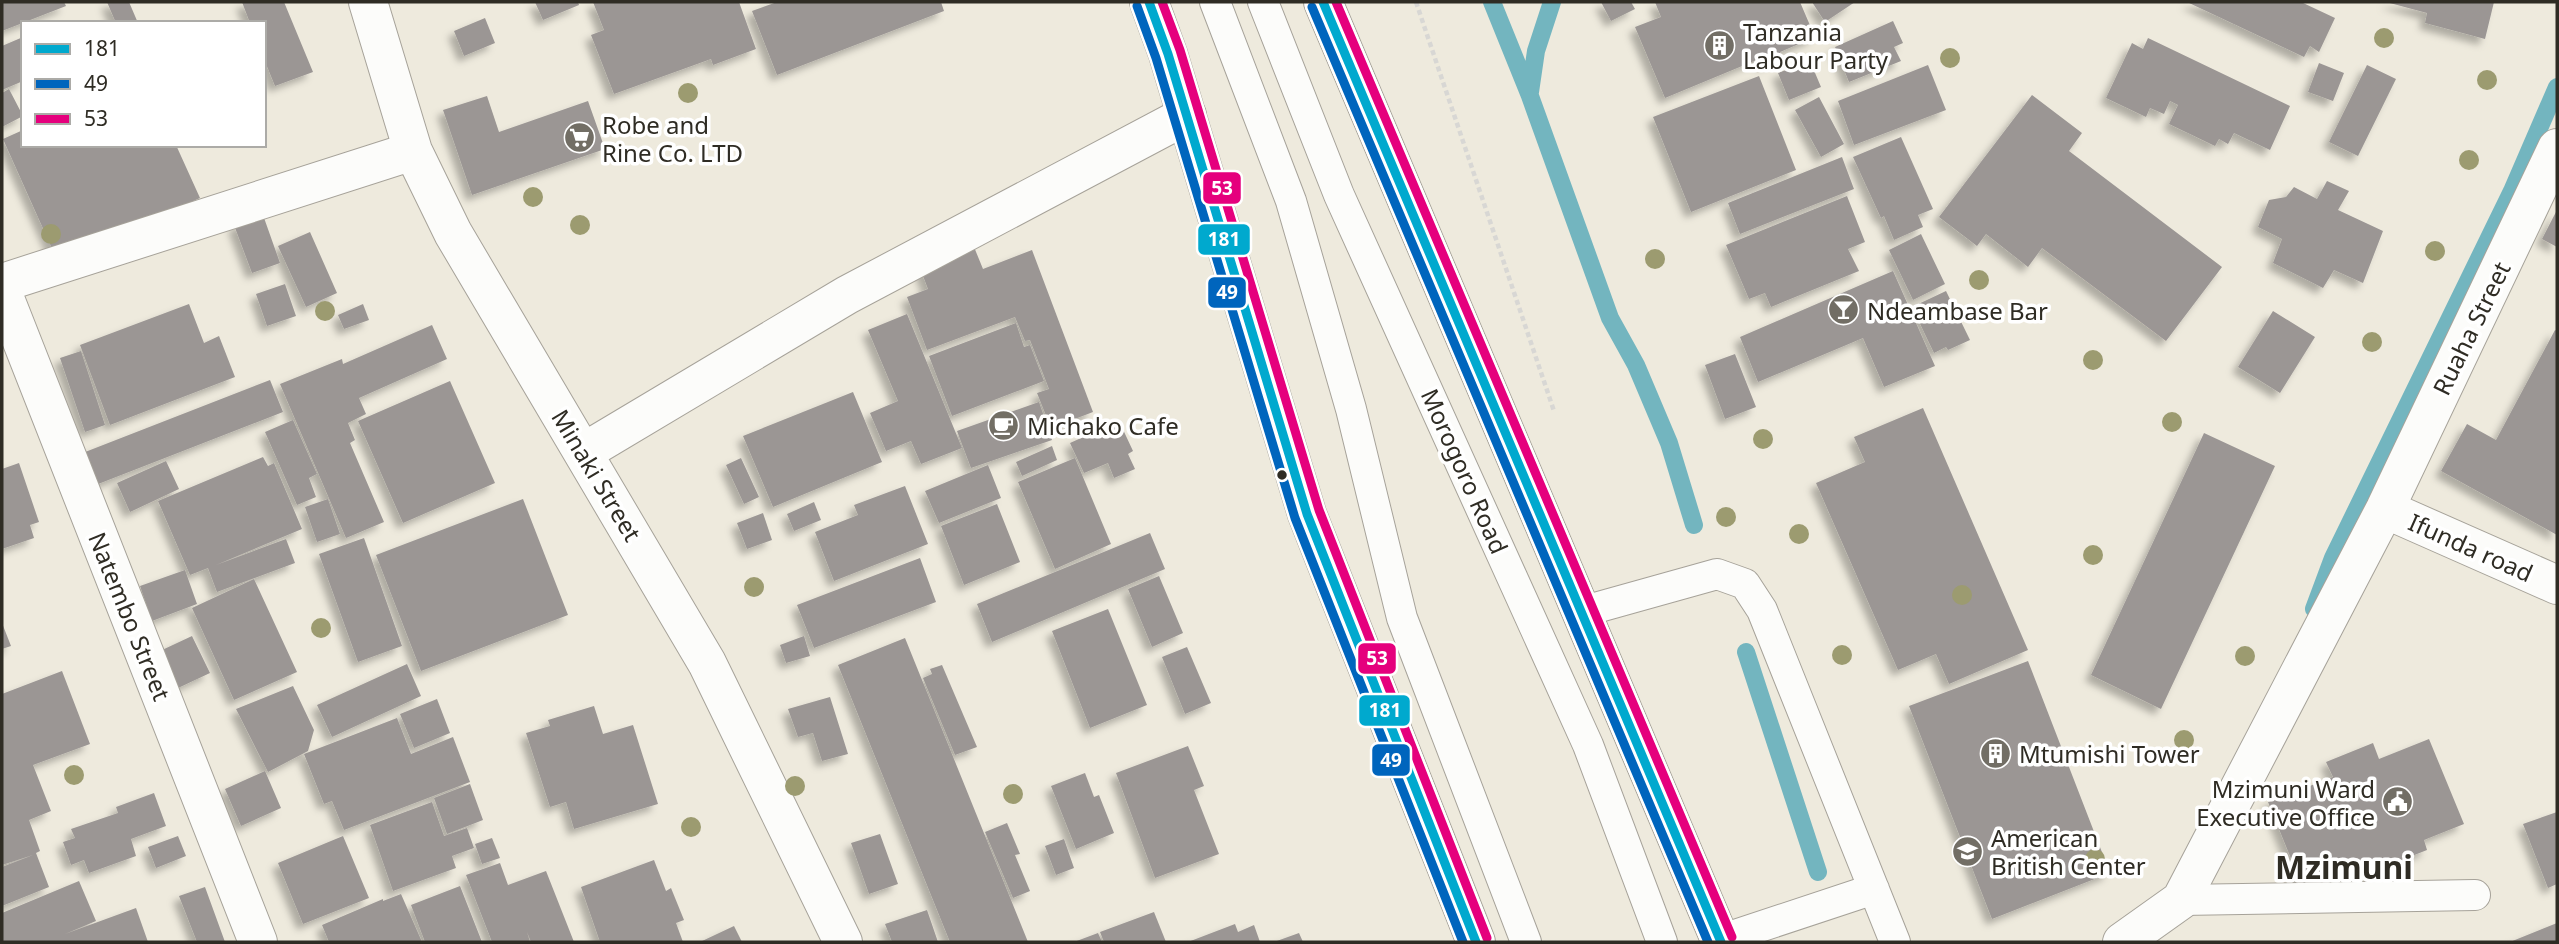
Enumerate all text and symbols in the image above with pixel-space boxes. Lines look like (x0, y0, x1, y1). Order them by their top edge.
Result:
place label: Tanzania Labour Party (1743, 15, 1889, 76)
legend (21, 21, 266, 147)
building icon: Tanzania Labour Party (1703, 28, 1737, 62)
text: 181 (84, 34, 120, 62)
text: 49 (84, 69, 108, 97)
text: 53 (84, 104, 108, 132)
place label: Robe and Rine Co. LTD (602, 108, 743, 169)
supermarket icon: Robe and Rine Co. LTD (562, 121, 596, 155)
line badge: 53 (1202, 171, 1242, 205)
text: 53 (1211, 175, 1233, 201)
line badge: 181 (1197, 223, 1251, 256)
text: 181 (1208, 226, 1240, 252)
street label: Ruaha Street (2424, 255, 2518, 400)
line badge: 49 (1207, 276, 1247, 309)
text: 49 (1216, 279, 1238, 305)
bar icon: Ndeambase Bar (1827, 293, 1861, 327)
place label: Ndeambase Bar (1867, 294, 2048, 327)
street label: Morogoro Road (1414, 383, 1516, 559)
street label: Minaki Street (545, 403, 650, 547)
cafe icon: Michako Cafe (987, 408, 1021, 442)
place label: Michako Cafe (1027, 409, 1179, 442)
unlabelled marker (1275, 468, 1289, 482)
street label: Ifunda road (2404, 505, 2538, 589)
street label: Natembo Street (81, 527, 179, 705)
line badge: 53 (1357, 642, 1397, 675)
text: 53 (1366, 645, 1388, 671)
line badge: 181 (1358, 694, 1411, 727)
text: 181 (1369, 697, 1401, 723)
building icon: Mtumishi Tower (1979, 736, 2013, 770)
place label: Mtumishi Tower (2019, 737, 2200, 770)
line badge: 49 (1371, 743, 1411, 777)
text: 49 (1380, 747, 1402, 773)
place label: Mzimuni Ward Executive Office (2196, 772, 2375, 833)
public building icon: Mzimuni Ward Executive Office (2381, 785, 2415, 819)
place label: American British Center (1991, 821, 2146, 882)
school or university icon: American British Center (1951, 834, 1985, 868)
district label: Mzimuni (2275, 845, 2413, 888)

